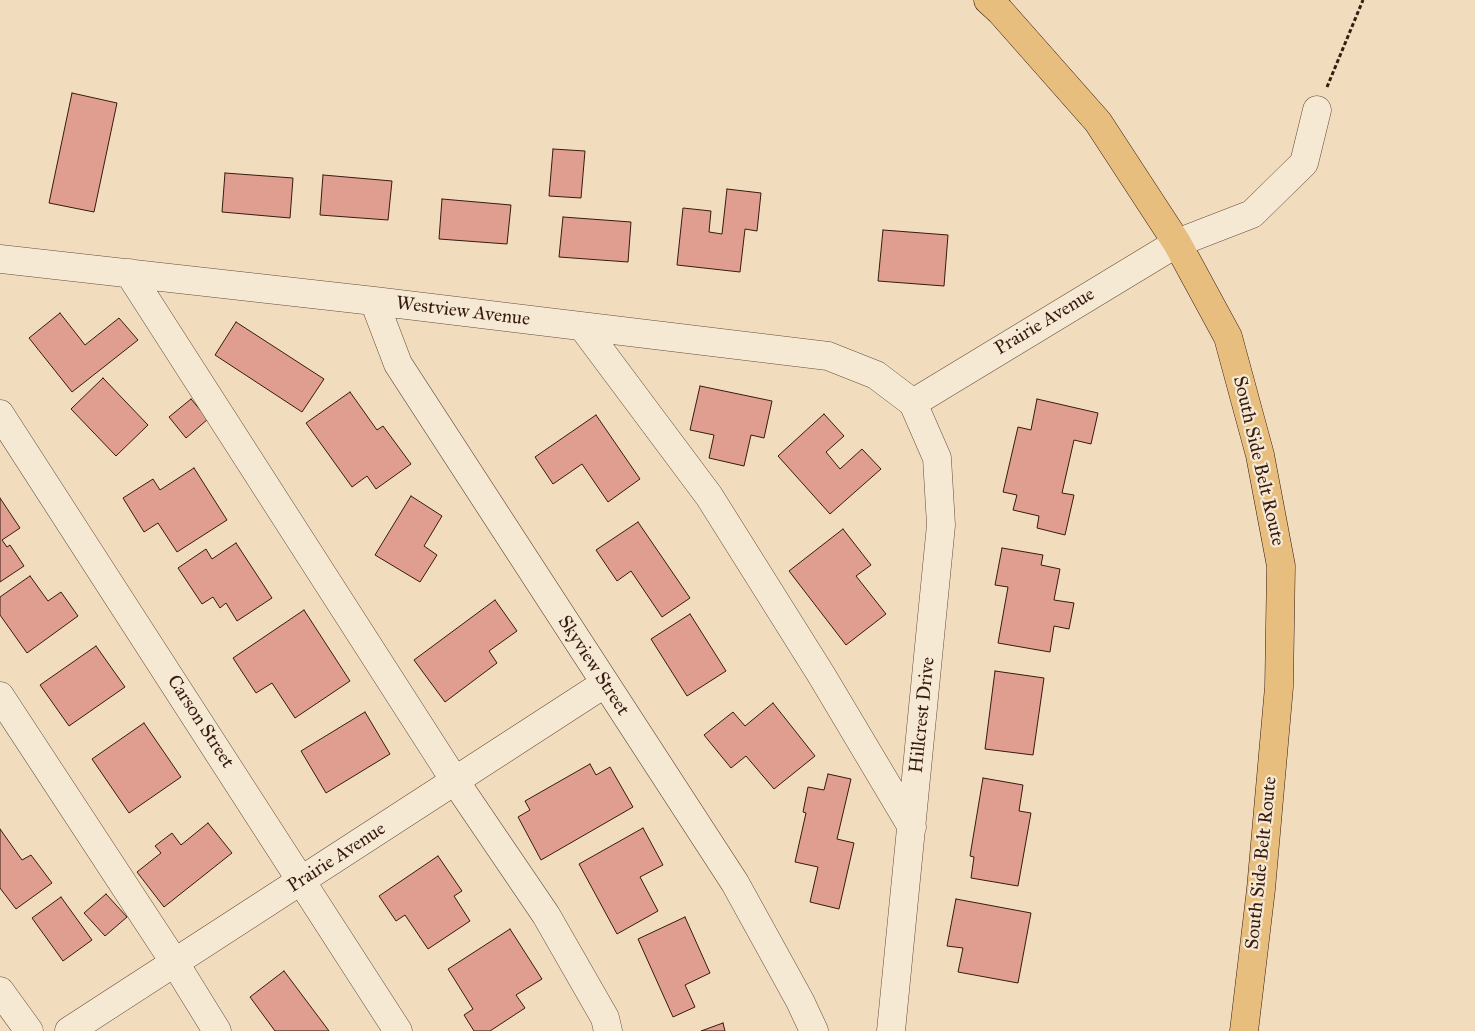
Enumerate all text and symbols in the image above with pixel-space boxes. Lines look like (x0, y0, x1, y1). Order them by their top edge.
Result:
street label: Prairie Avenue (991, 283, 1099, 361)
street label: Westview Avenue (395, 292, 531, 332)
street label: South Side Belt Route (1227, 374, 1289, 548)
street label: Skyview Street (552, 612, 634, 720)
street label: Hillcrest Drive (906, 656, 940, 774)
street label: Carson Street (161, 671, 239, 773)
street label: South Side Belt Route (1242, 775, 1282, 951)
street label: Prairie Avenue (284, 818, 390, 898)

